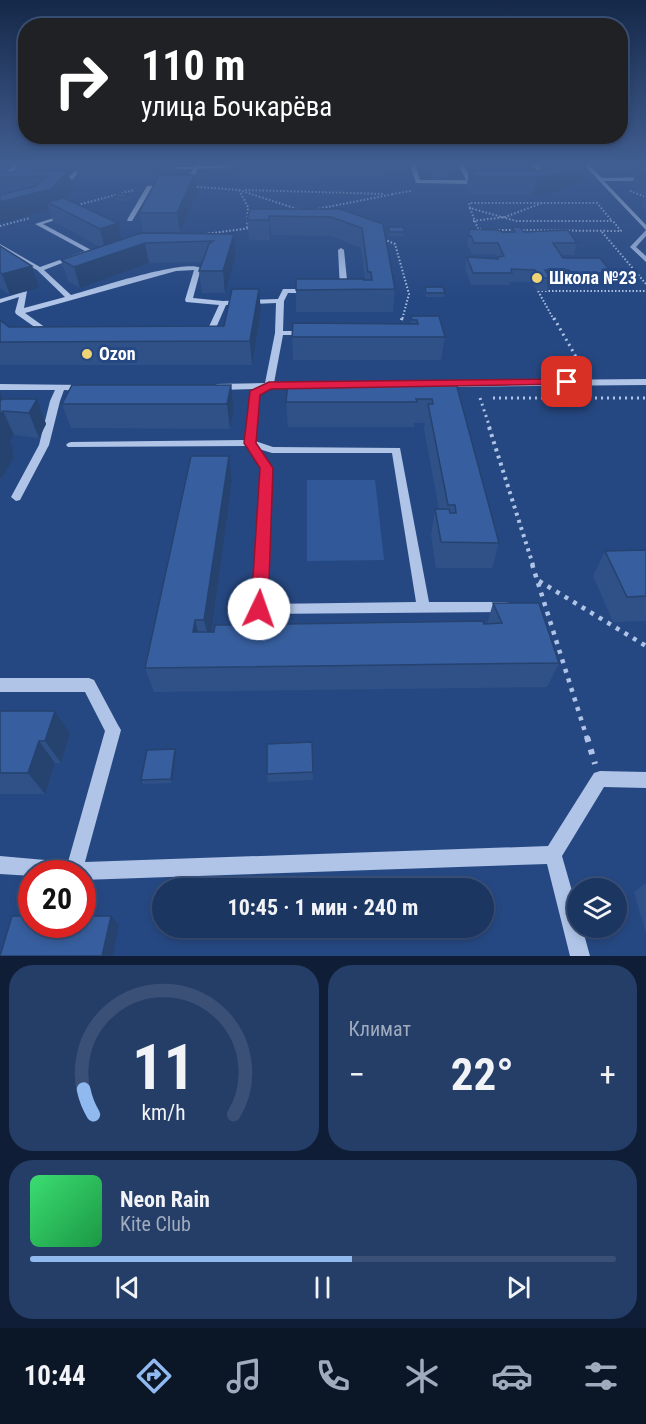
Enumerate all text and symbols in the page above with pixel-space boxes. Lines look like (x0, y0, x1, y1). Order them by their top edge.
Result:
text: 110 m (141, 41, 246, 90)
icon: right (42, 42, 120, 120)
text: улица Бочкарёва (141, 91, 332, 123)
place label: Школа №23 (549, 267, 637, 288)
marker: Школа №23 (530, 271, 544, 285)
place label: Ozon (99, 343, 136, 364)
marker: Ozon (80, 347, 94, 361)
pin (541, 356, 592, 407)
icon: arrive (550, 365, 583, 398)
position arrow (227, 577, 291, 641)
speed limit sign: 20 (18, 860, 96, 938)
map controls (567, 878, 627, 938)
button: layers (567, 878, 627, 938)
text: 10:45 · 1 мин · 240 m (228, 895, 418, 920)
text: Климат (349, 1017, 411, 1041)
text: 11 (132, 1031, 195, 1104)
text: 22° (451, 1048, 514, 1101)
text: − (349, 1055, 365, 1094)
text: + (600, 1055, 616, 1094)
text: km/h (142, 1100, 186, 1125)
text: Neon Rain (120, 1187, 210, 1212)
text: Kite Club (120, 1212, 191, 1236)
icon: previous (111, 1271, 144, 1304)
icon: pause (306, 1271, 339, 1304)
icon: next (502, 1271, 535, 1304)
icon: directions (133, 1355, 175, 1397)
icon: music (223, 1355, 265, 1397)
icon: phone (312, 1355, 354, 1397)
icon: climate (401, 1355, 443, 1397)
icon: car (491, 1355, 533, 1397)
icon: filters (580, 1355, 622, 1397)
text: 10:44 (24, 1360, 86, 1392)

